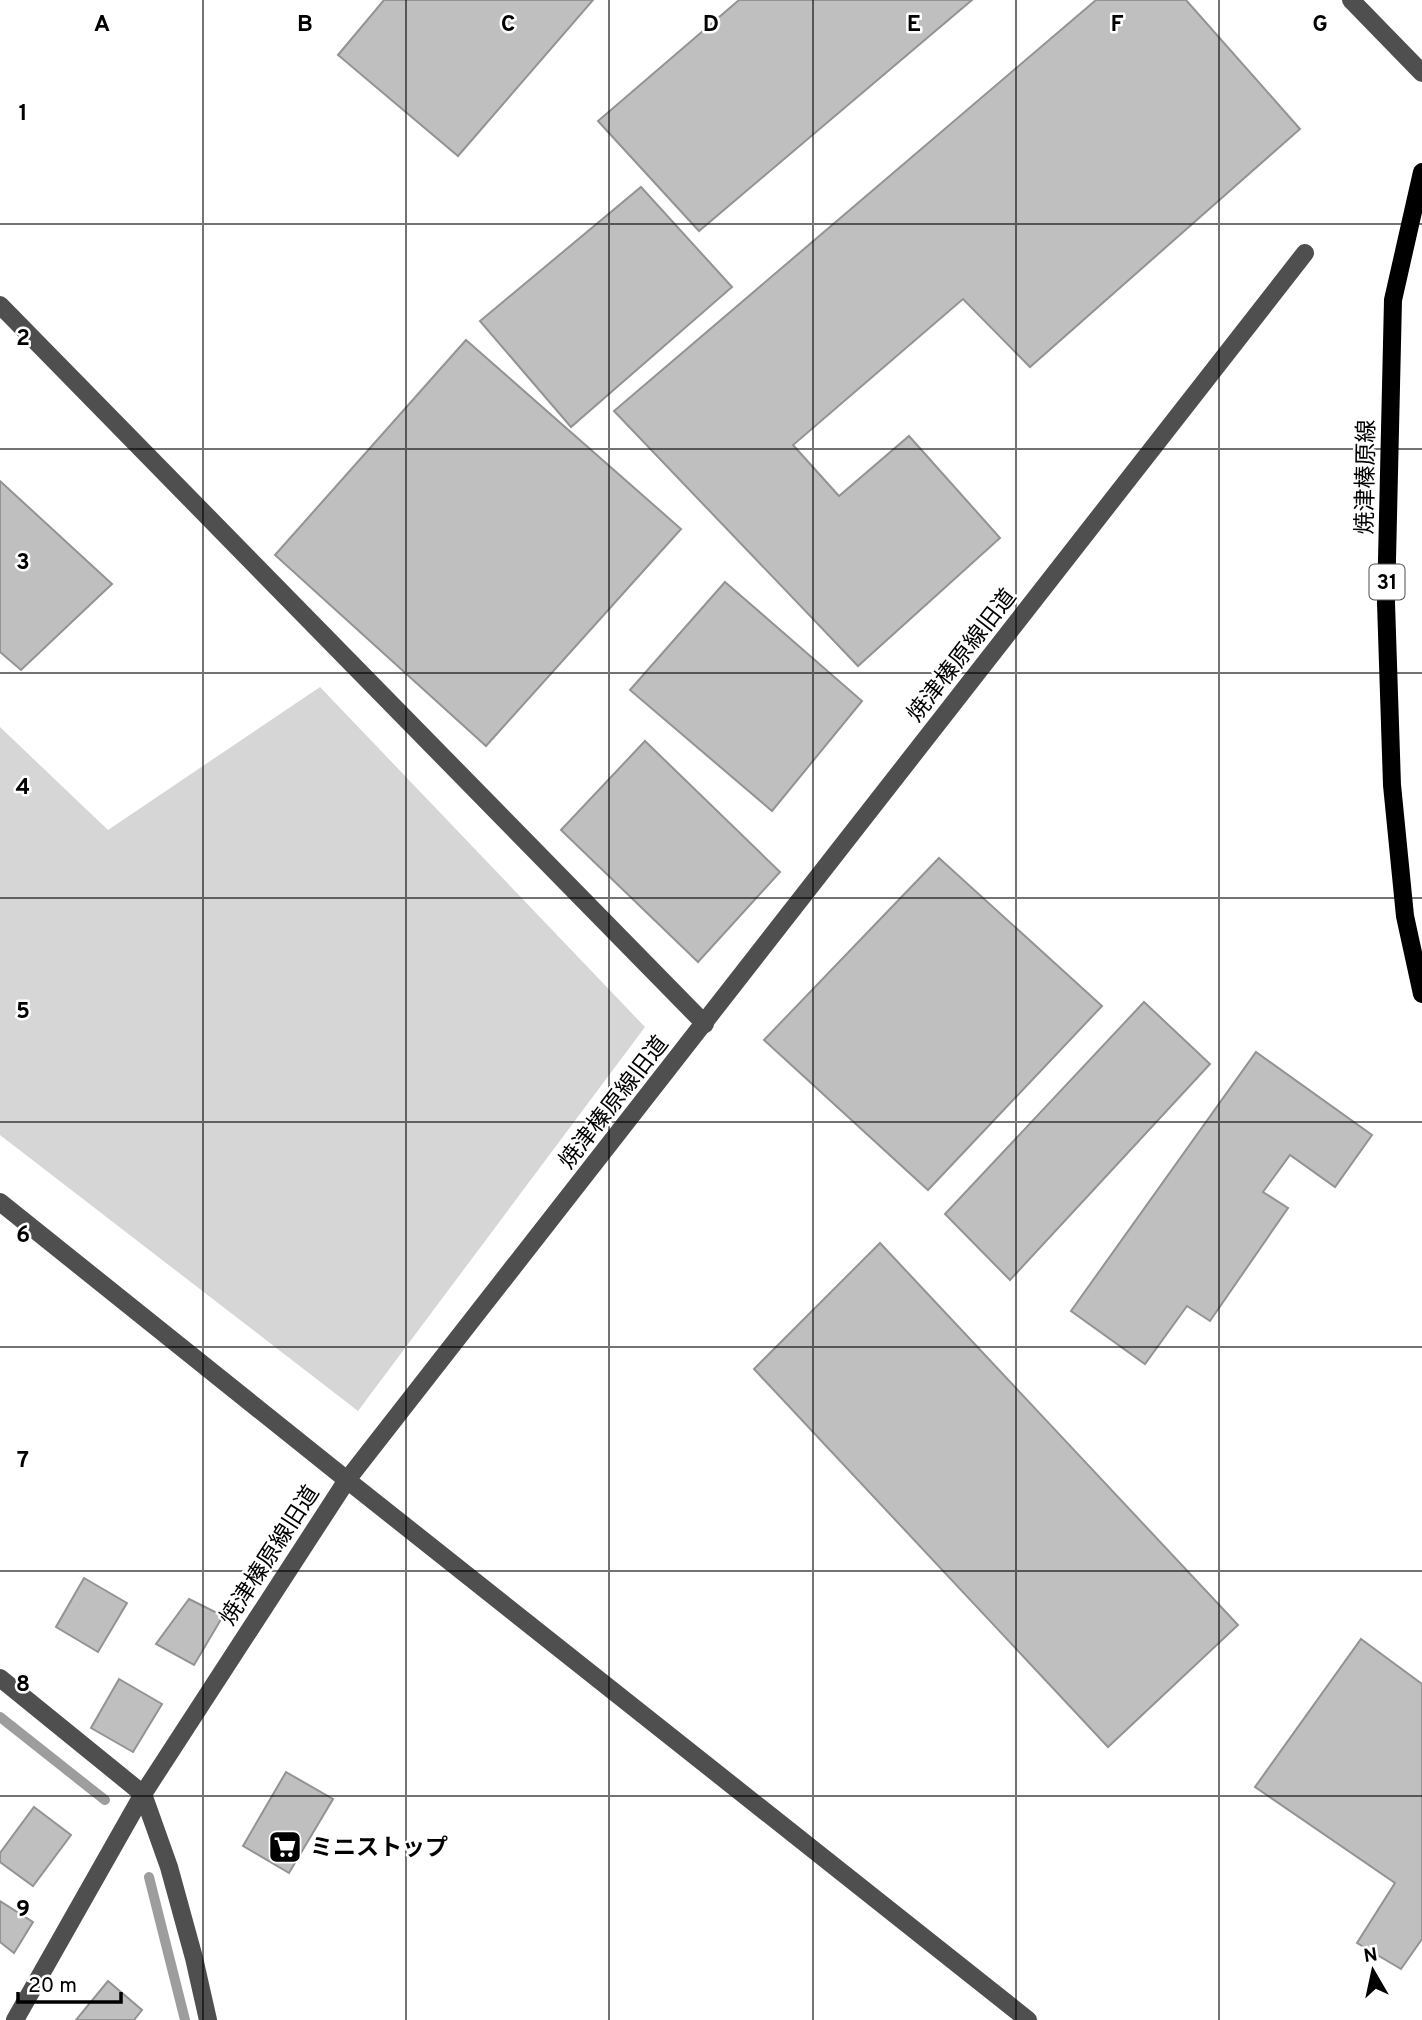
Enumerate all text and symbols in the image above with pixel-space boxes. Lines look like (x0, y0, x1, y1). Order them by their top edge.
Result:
text: A (94, 11, 110, 40)
text: B (297, 11, 313, 40)
text: C (501, 11, 515, 40)
text: D (703, 11, 719, 40)
text: E (907, 11, 921, 40)
text: F (1110, 11, 1124, 40)
text: G (1312, 11, 1328, 40)
text: 1 (18, 100, 28, 129)
text: 2 (16, 325, 30, 354)
street label: 焼津榛原線 (1352, 419, 1383, 535)
text: 3 (16, 549, 30, 578)
road number: 31 (1370, 564, 1404, 600)
street label: 焼津榛原線旧道 (902, 584, 1024, 729)
text: 4 (16, 774, 30, 803)
text: 5 (16, 998, 30, 1027)
street label: 焼津榛原線旧道 (554, 1031, 676, 1176)
text: 6 (16, 1222, 30, 1251)
text: 7 (17, 1447, 29, 1476)
street label: 焼津榛原線旧道 (215, 1481, 327, 1632)
text: 8 (16, 1671, 30, 1700)
supermarket icon: ミニストップ (266, 1828, 304, 1866)
place label: ミニストップ (310, 1835, 448, 1864)
text: 9 (16, 1896, 30, 1925)
north arrow (1338, 1936, 1408, 2006)
text: N (1362, 1943, 1379, 1969)
scale bar (18, 1960, 121, 2004)
text: 20 m (28, 1973, 77, 2000)

